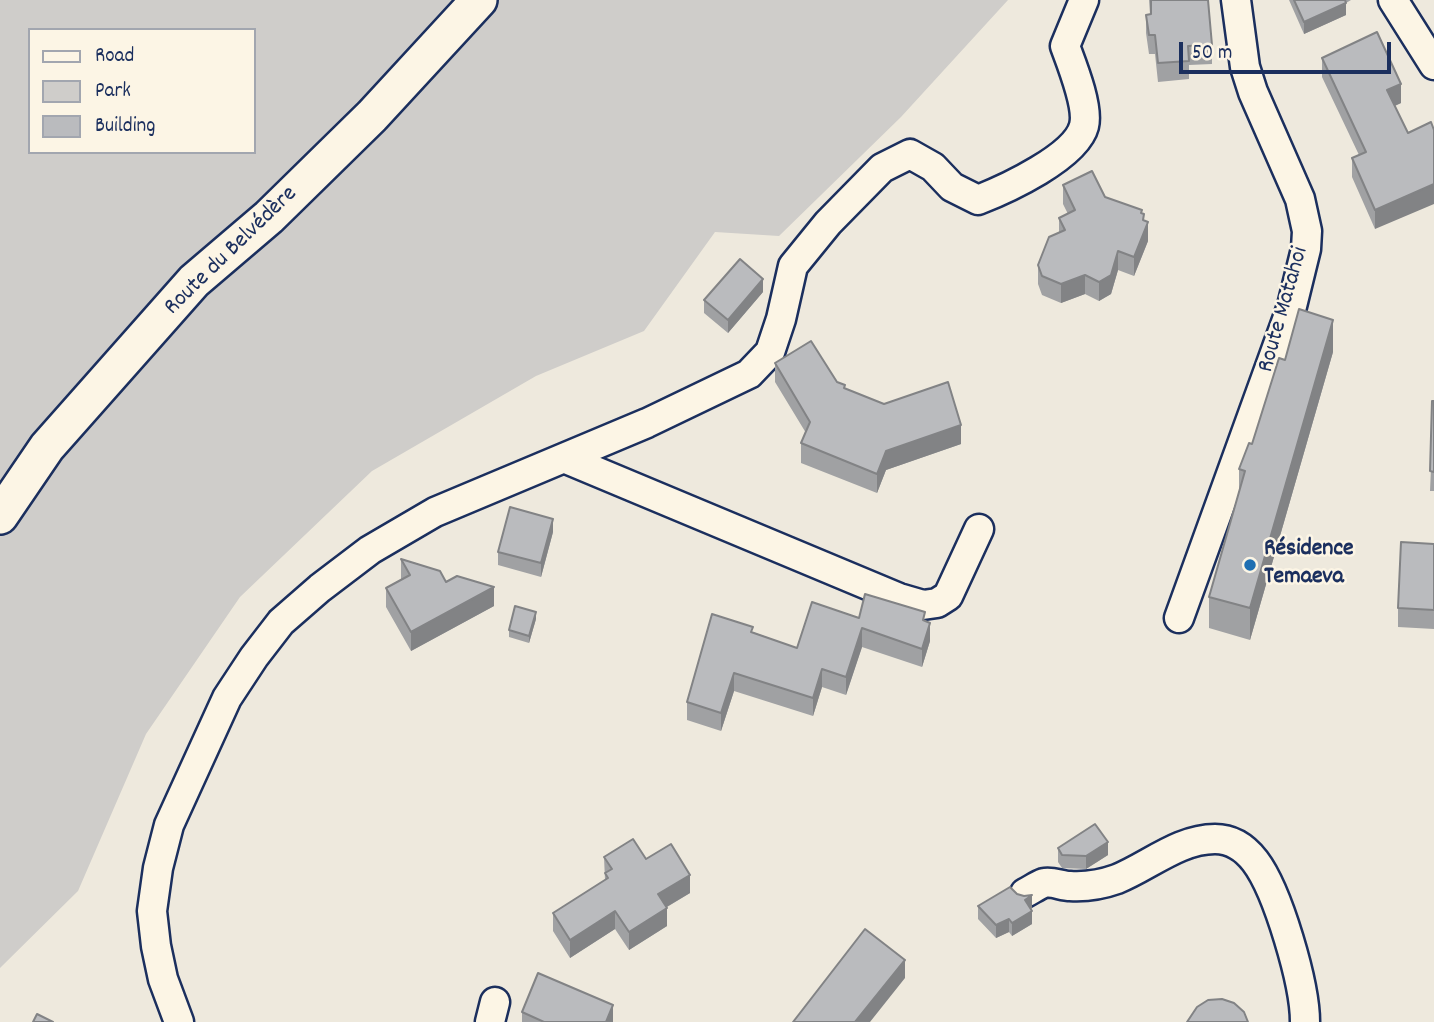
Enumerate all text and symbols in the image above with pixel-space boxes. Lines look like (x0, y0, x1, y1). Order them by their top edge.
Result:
legend (28, 28, 256, 154)
scale bar (1182, 28, 1394, 72)
text: 50 m (1192, 39, 1232, 69)
text: Road (95, 42, 134, 72)
text: Park (95, 77, 131, 107)
text: Building (95, 112, 155, 142)
street label: Route du Belvédère (159, 181, 305, 323)
street label: Route Matahoi (1253, 244, 1317, 376)
place label: Résidence Temaeva (1264, 537, 1354, 593)
marker: Résidence Temaeva (1242, 557, 1258, 573)

